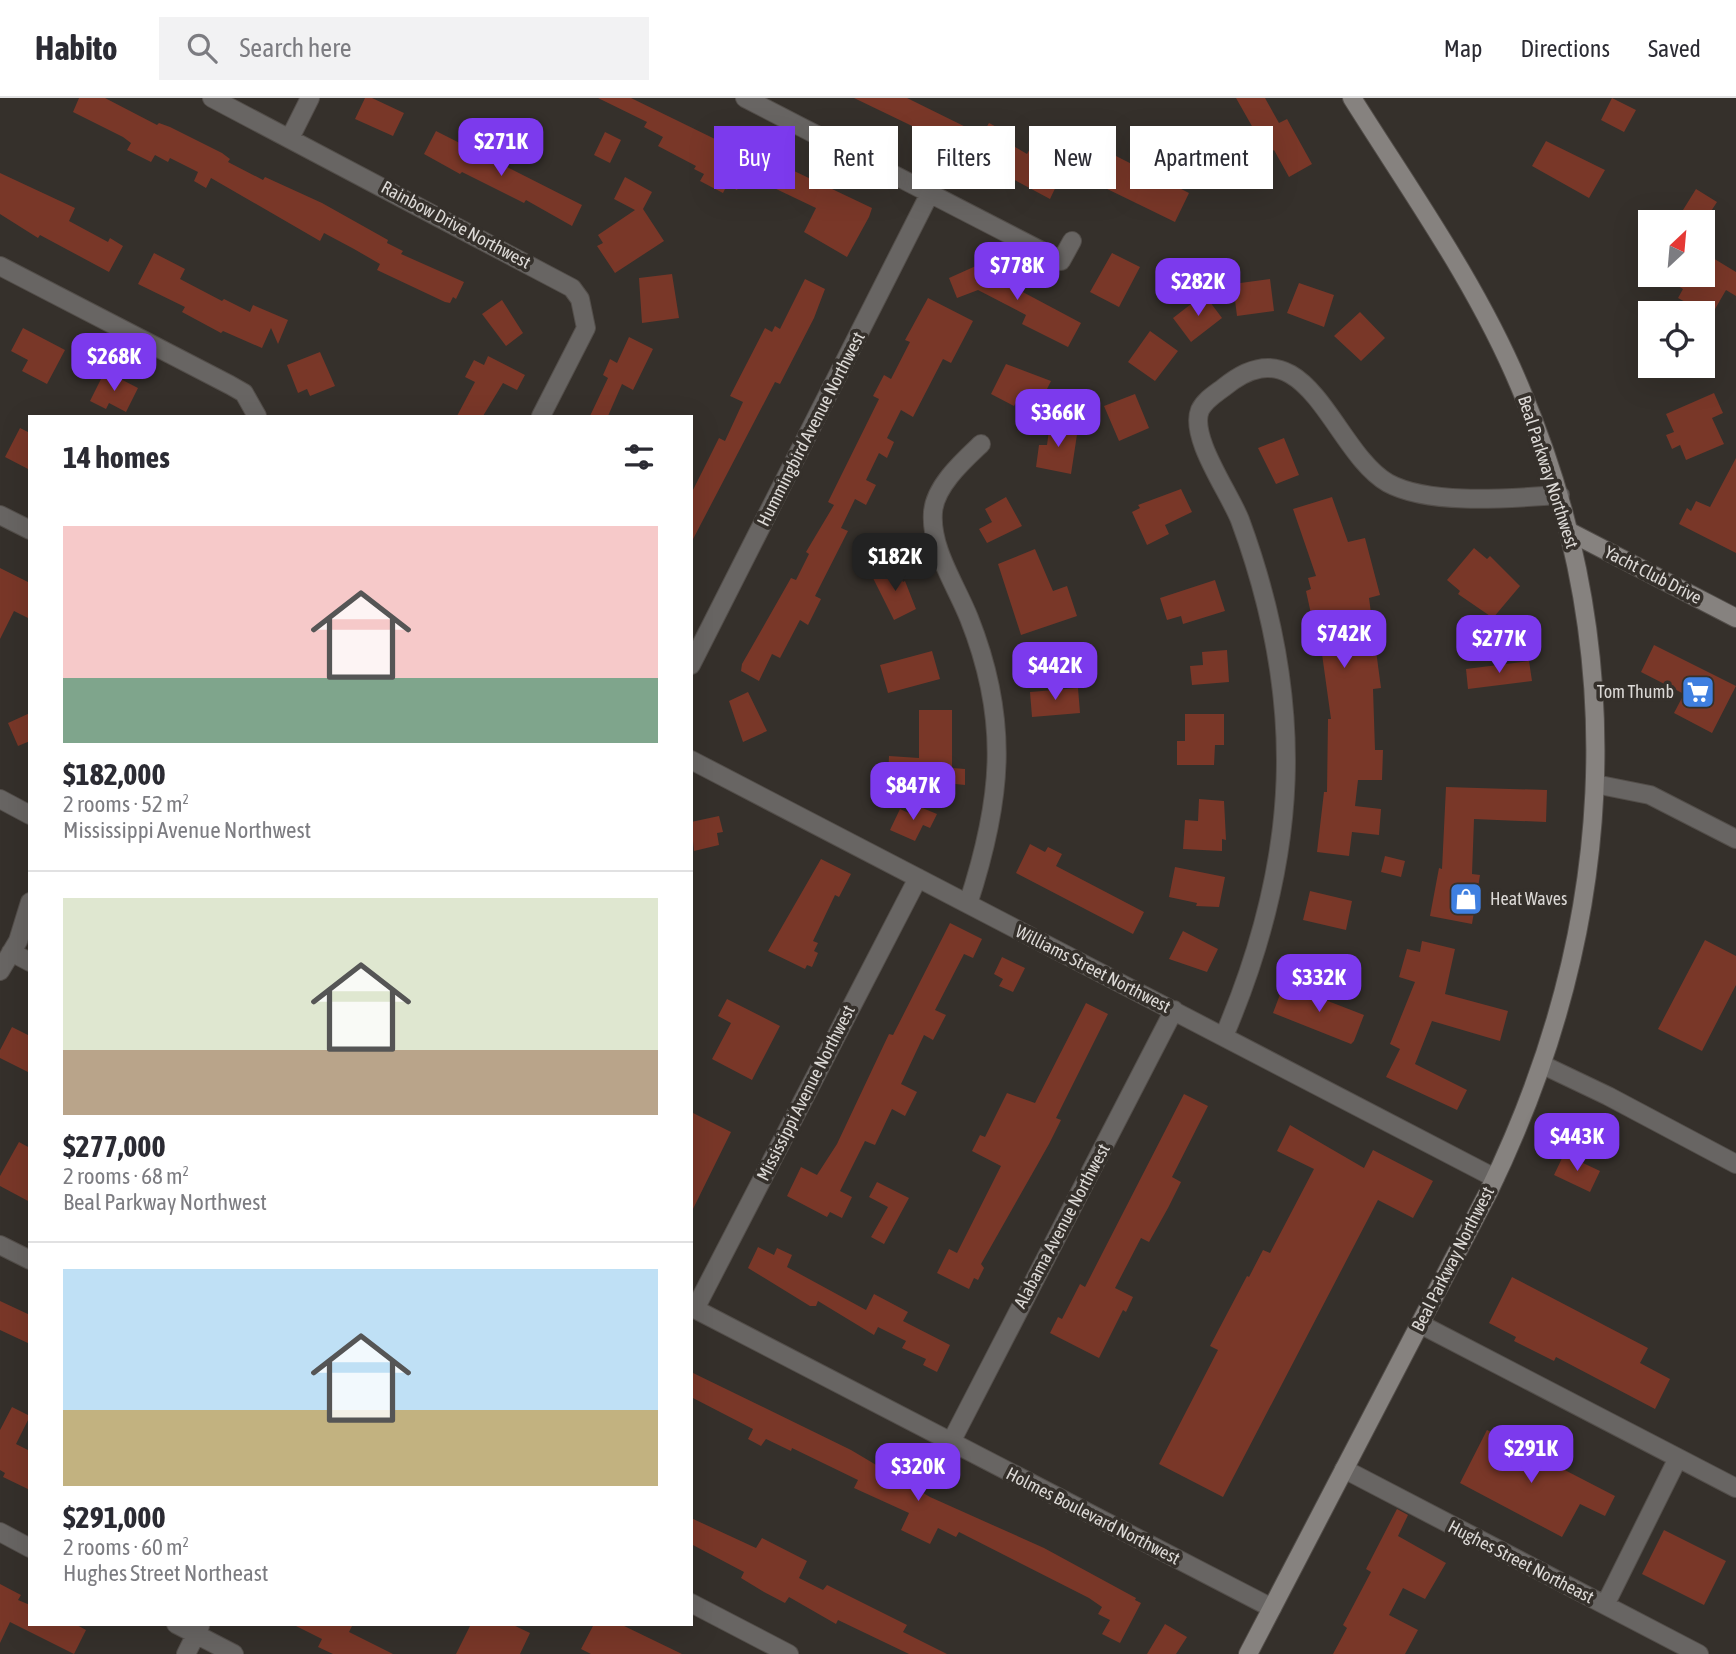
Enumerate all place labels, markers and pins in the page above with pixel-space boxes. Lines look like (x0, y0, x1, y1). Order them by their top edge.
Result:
pin: $271K (452, 118, 550, 178)
pin: $778K (968, 242, 1066, 302)
pin: $282K (1149, 258, 1247, 318)
pin: $268K (65, 334, 163, 393)
pin: $366K (1009, 390, 1107, 449)
pin: $182K (846, 533, 944, 593)
pin: $742K (1295, 610, 1393, 670)
pin: $277K (1450, 616, 1548, 675)
pin: $442K (1006, 642, 1104, 702)
supermarket icon: Tom Thumb (1679, 673, 1717, 711)
place label: Tom Thumb (1597, 681, 1674, 702)
pin: $847K (864, 762, 962, 822)
shop icon: Heat Waves (1447, 880, 1485, 918)
place label: Heat Waves (1490, 888, 1567, 909)
pin: $332K (1270, 954, 1368, 1014)
pin: $443K (1528, 1114, 1626, 1173)
pin: $291K (1482, 1426, 1580, 1485)
pin: $320K (869, 1444, 967, 1503)

